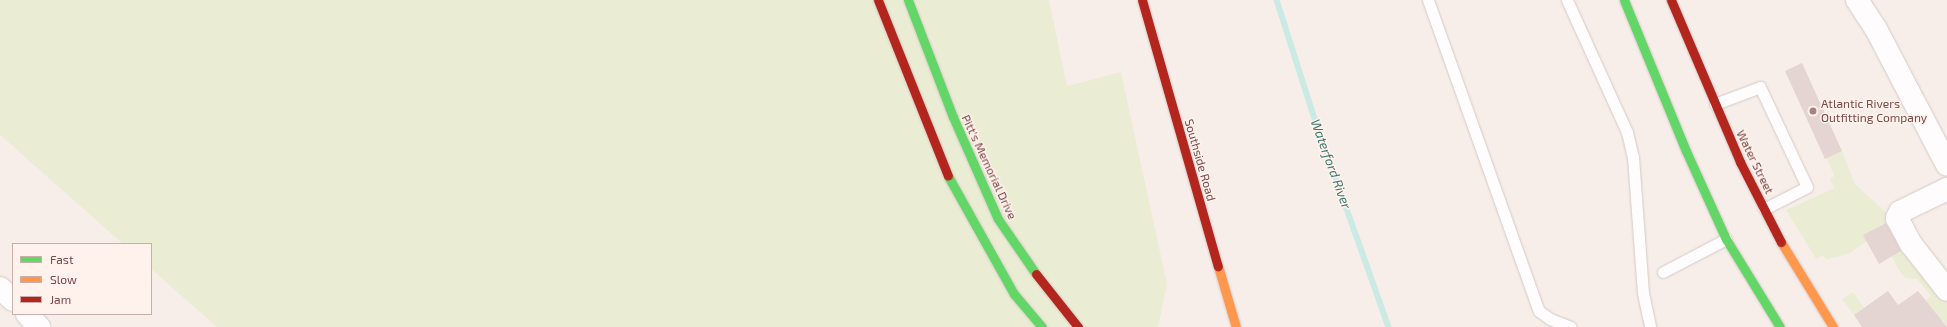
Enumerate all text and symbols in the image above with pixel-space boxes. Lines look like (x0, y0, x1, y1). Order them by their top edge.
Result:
place label: Atlantic Rivers Outfitting Company (1821, 97, 1927, 125)
marker: Atlantic Rivers Outfitting Company (1808, 106, 1818, 116)
street label: Pitt's Memorial Drive (958, 112, 1020, 222)
street label: Southside Road (1181, 117, 1219, 203)
water label: Waterford River (1308, 117, 1354, 211)
street label: Water Street (1733, 128, 1777, 196)
legend (12, 243, 152, 315)
text: Fast (50, 252, 73, 266)
text: Slow (50, 272, 77, 286)
text: Jam (50, 292, 71, 306)

